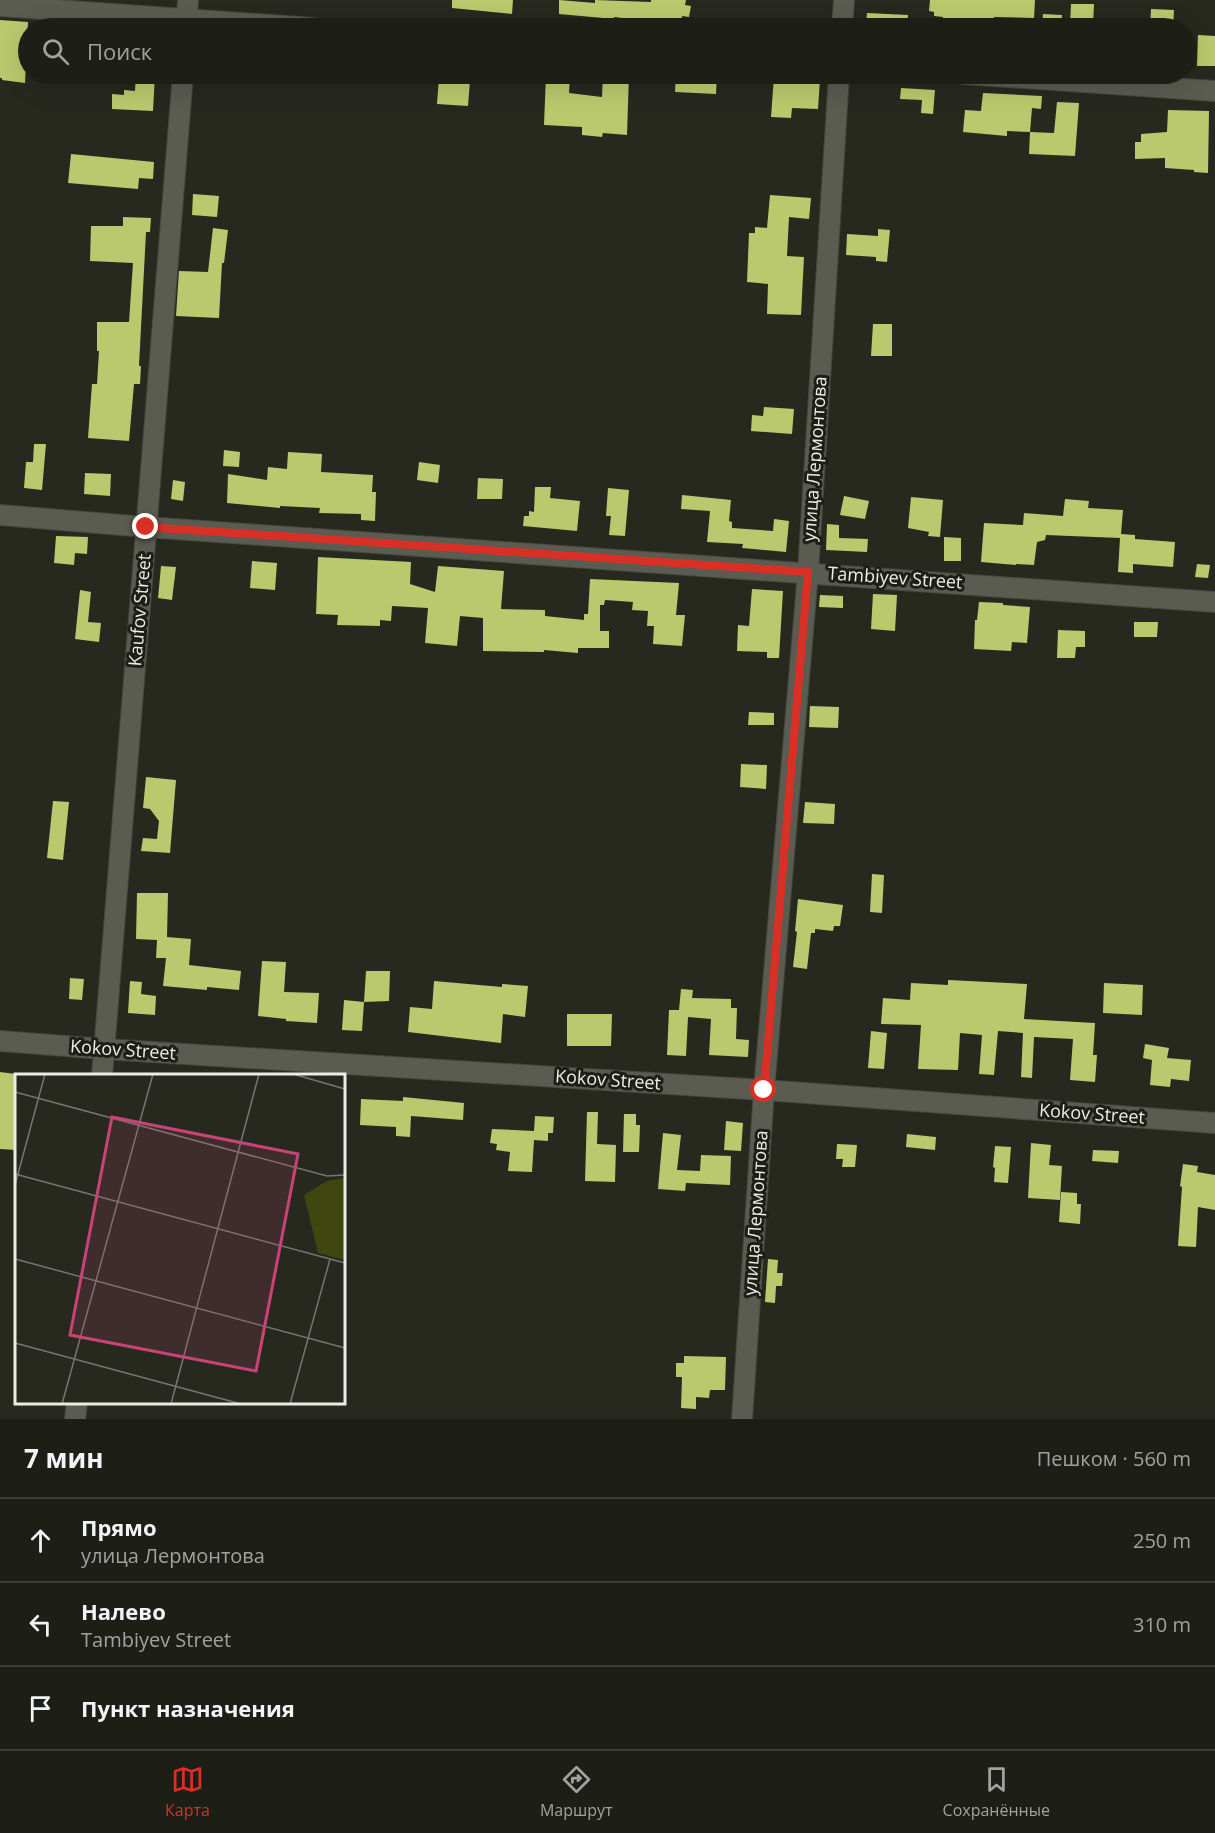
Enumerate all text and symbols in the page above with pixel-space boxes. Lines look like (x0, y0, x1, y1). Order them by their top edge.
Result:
search box (18, 18, 1197, 84)
icon: search (39, 35, 72, 68)
text: Поиск (87, 36, 152, 66)
street label: улица Лермонтова (796, 376, 832, 542)
route end (132, 513, 158, 539)
street label: Kaufov Street (122, 553, 156, 667)
street label: Tambiyev Street (827, 560, 963, 594)
street label: Kokov Street (69, 1033, 177, 1065)
street label: Kokov Street (554, 1063, 662, 1095)
inset map (15, 1074, 345, 1404)
route start (750, 1076, 776, 1102)
street label: Kokov Street (1038, 1097, 1146, 1129)
street label: улица Лермонтова (737, 1130, 773, 1296)
text: 7 мин (24, 1440, 104, 1476)
text: Пешком · 560 m (1037, 1445, 1191, 1472)
text: Прямо (81, 1512, 157, 1542)
icon: ahead (24, 1524, 57, 1557)
text: 250 m (1133, 1527, 1191, 1554)
text: улица Лермонтова (81, 1542, 265, 1569)
text: Налево (81, 1596, 166, 1626)
icon: left (24, 1608, 57, 1641)
text: 310 m (1133, 1611, 1191, 1638)
text: Tambiyev Street (81, 1626, 231, 1653)
icon: arrive (24, 1692, 57, 1725)
text: Пункт назначения (81, 1693, 295, 1723)
tab: Карта (165, 1763, 210, 1821)
tab: Маршрут (540, 1763, 613, 1821)
tab: Сохранённые (943, 1763, 1050, 1821)

